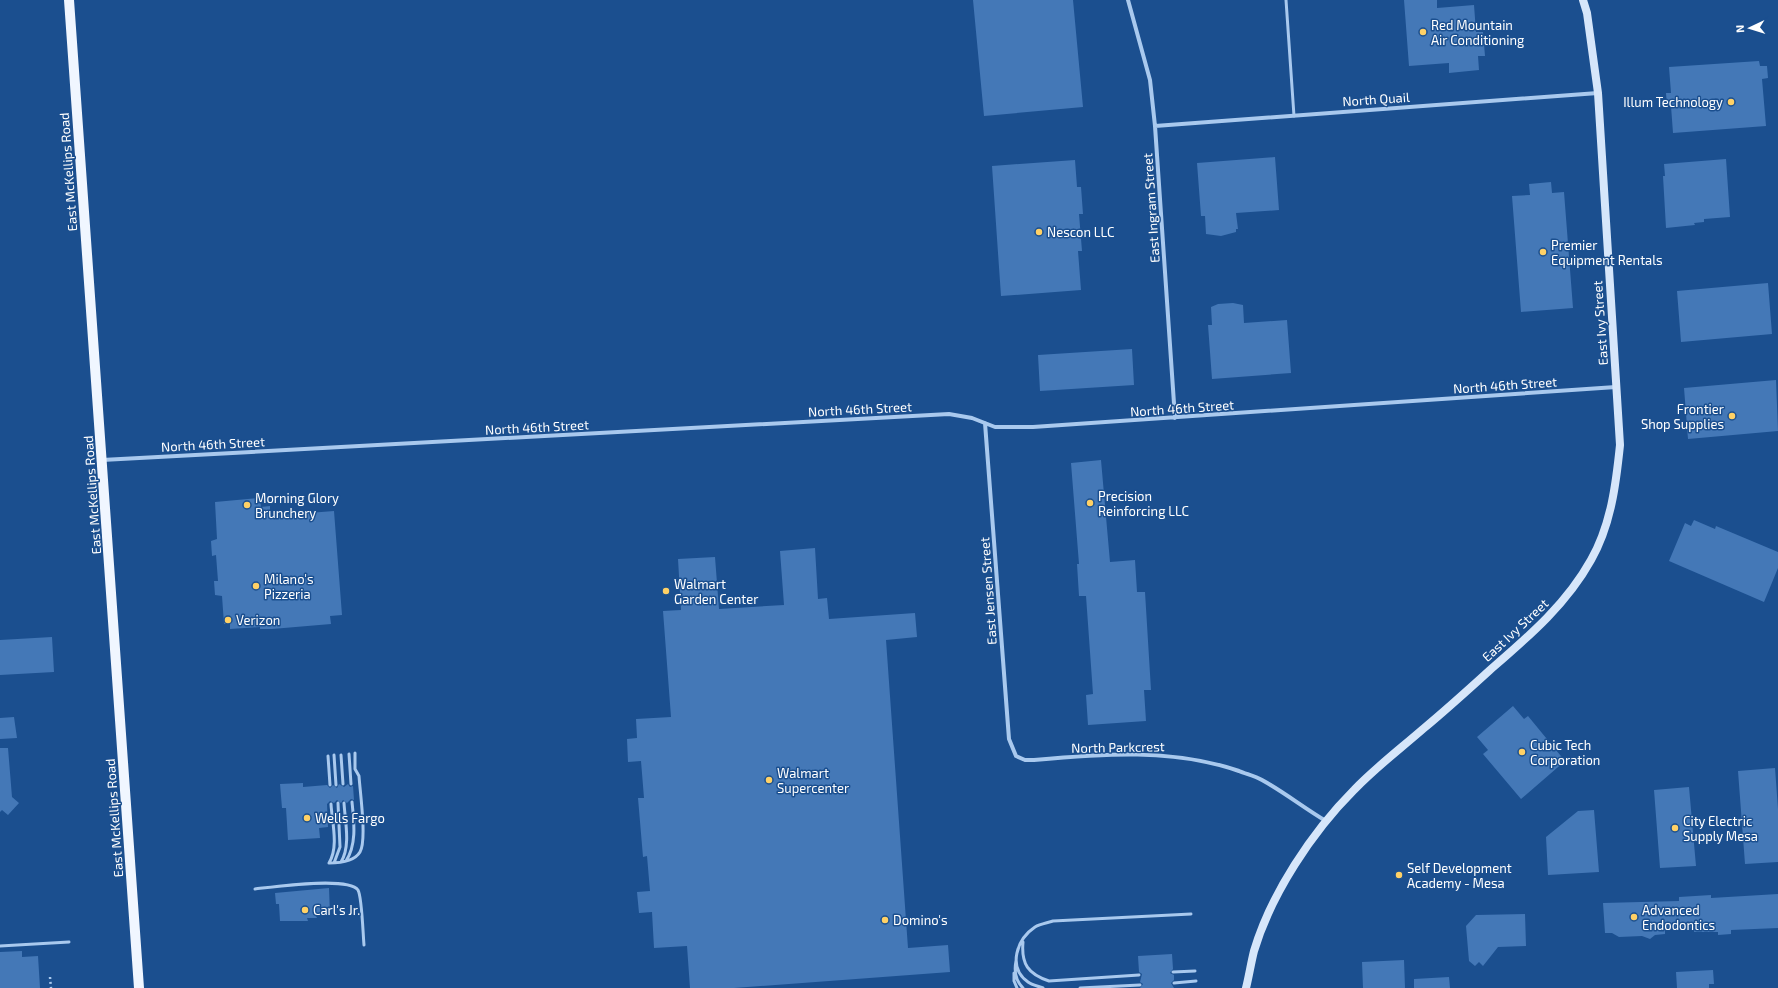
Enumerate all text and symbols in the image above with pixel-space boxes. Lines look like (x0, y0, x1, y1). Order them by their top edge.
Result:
north arrow (1730, 8, 1770, 48)
place label: Red Mountain Air Conditioning (1431, 17, 1524, 48)
text: N (1733, 24, 1746, 33)
marker: Red Mountain Air Conditioning (1418, 27, 1428, 37)
street label: North Quail (1342, 89, 1410, 109)
place label: Illum Technology (1623, 94, 1723, 110)
marker: Illum Technology (1726, 97, 1736, 107)
street label: East McKellips Road (56, 112, 80, 232)
street label: East Ingram Street (1139, 153, 1163, 263)
place label: Nescon LLC (1047, 224, 1114, 240)
marker: Nescon LLC (1034, 227, 1044, 237)
place label: Premier Equipment Rentals (1551, 237, 1663, 268)
marker: Premier Equipment Rentals (1538, 247, 1548, 257)
street label: East Ivy Street (1589, 280, 1611, 366)
street label: North 46th Street (1452, 373, 1558, 397)
street label: North 46th Street (1129, 396, 1235, 420)
street label: North 46th Street (808, 398, 912, 420)
place label: Frontier Shop Supplies (1641, 401, 1724, 432)
marker: Frontier Shop Supplies (1727, 411, 1737, 421)
street label: North 46th Street (485, 416, 589, 438)
street label: North 46th Street (161, 433, 265, 455)
street label: East McKellips Road (80, 435, 104, 555)
place label: Precision Reinforcing LLC (1098, 488, 1189, 519)
place label: Morning Glory Brunchery (255, 490, 339, 521)
marker: Precision Reinforcing LLC (1085, 498, 1095, 508)
marker: Morning Glory Brunchery (242, 500, 252, 510)
street label: East Jensen Street (976, 537, 1000, 645)
place label: Milano's Pizzeria (264, 571, 314, 602)
place label: Walmart Garden Center (674, 576, 758, 607)
marker: Milano's Pizzeria (251, 581, 261, 591)
marker: Walmart Garden Center (661, 586, 671, 596)
street label: East Ivy Street (1479, 595, 1551, 665)
place label: Verizon (236, 612, 280, 628)
marker: Verizon (223, 615, 233, 625)
place label: Cubic Tech Corporation (1530, 737, 1600, 768)
street label: North Parkcrest (1071, 738, 1165, 756)
marker: Cubic Tech Corporation (1517, 747, 1527, 757)
street label: East McKellips Road (102, 758, 126, 878)
place label: Walmart Supercenter (777, 765, 849, 796)
marker: Walmart Supercenter (764, 775, 774, 785)
place label: Wells Fargo (315, 810, 385, 826)
marker: Wells Fargo (302, 813, 312, 823)
place label: City Electric Supply Mesa (1683, 813, 1758, 844)
marker: City Electric Supply Mesa (1670, 823, 1680, 833)
place label: Self Development Academy - Mesa (1407, 860, 1512, 891)
marker: Self Development Academy - Mesa (1394, 870, 1404, 880)
place label: Carl's Jr. (313, 902, 360, 918)
place label: Advanced Endodontics (1642, 902, 1715, 933)
marker: Carl's Jr. (300, 905, 310, 915)
place label: Domino's (893, 912, 948, 928)
marker: Advanced Endodontics (1629, 912, 1639, 922)
marker: Domino's (880, 915, 890, 925)

